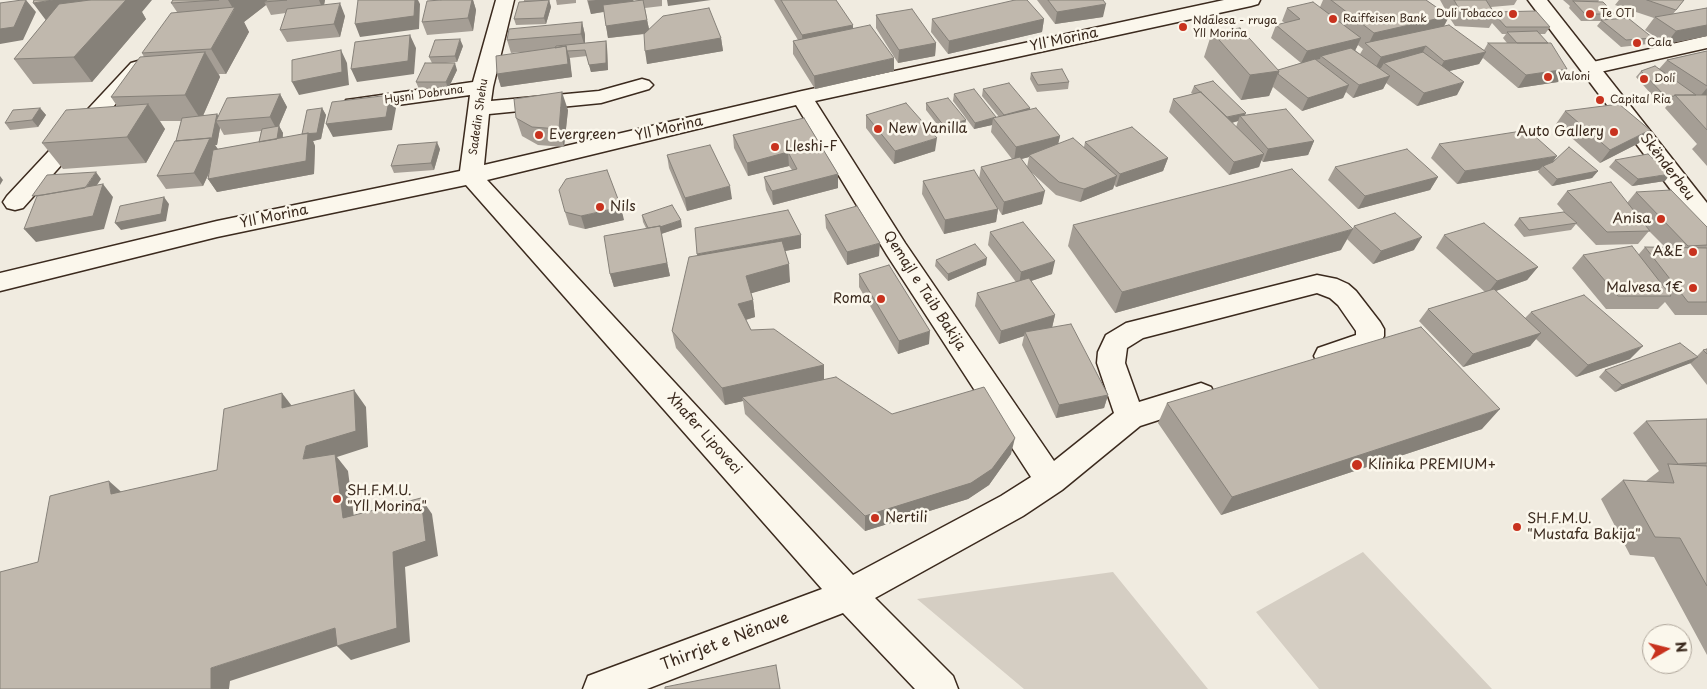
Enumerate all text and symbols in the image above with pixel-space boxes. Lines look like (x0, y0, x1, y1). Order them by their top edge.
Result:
place label: Duli Tobacco (1436, 7, 1503, 21)
place label: Te OTI (1600, 7, 1634, 21)
marker: Duli Tobacco (1507, 8, 1519, 20)
marker: Te OTI (1584, 8, 1596, 20)
place label: Raiffeisen Bank (1343, 12, 1427, 26)
marker: Raiffeisen Bank (1327, 13, 1339, 25)
place label: Ndalesa - rruga Yll Morina (1193, 14, 1277, 40)
marker: Ndalesa - rruga Yll Morina (1177, 21, 1189, 33)
street label: Yll Morina (1029, 25, 1099, 55)
place label: Cala (1647, 36, 1672, 50)
marker: Cala (1631, 37, 1643, 49)
place label: Valoni (1558, 70, 1590, 84)
marker: Valoni (1542, 71, 1554, 83)
place label: Doli (1654, 72, 1675, 86)
marker: Doli (1638, 73, 1650, 85)
street label: Sadedin Shehu (467, 78, 491, 156)
street label: Hysni Dobruna (384, 83, 464, 107)
place label: Capital Ria (1610, 93, 1671, 107)
marker: Capital Ria (1594, 94, 1606, 106)
street label: Yll Morina (634, 113, 704, 145)
place label: New Vanilla (888, 121, 967, 137)
marker: New Vanilla (872, 123, 884, 135)
place label: Auto Gallery (1517, 124, 1604, 140)
marker: Auto Gallery (1608, 126, 1620, 138)
place label: Evergreen (549, 127, 616, 143)
marker: Evergreen (533, 129, 545, 141)
street label: Skënderbeu (1636, 130, 1698, 204)
place label: Lleshi-F (785, 139, 838, 155)
marker: Lleshi-F (769, 141, 781, 153)
place label: Nils (610, 199, 636, 215)
marker: Nils (594, 201, 606, 213)
street label: Yll Morina (239, 202, 309, 232)
place label: Anisa (1613, 211, 1651, 227)
marker: Anisa (1655, 213, 1667, 225)
street label: Qemajl e Taib Bakija (879, 228, 969, 354)
place label: A&E (1653, 244, 1683, 260)
marker: A&E (1687, 246, 1699, 258)
place label: Malvesa 1€ (1606, 280, 1683, 296)
marker: Malvesa 1€ (1687, 282, 1699, 294)
place label: Roma (833, 291, 871, 307)
marker: Roma (875, 293, 887, 305)
street label: Xhafer Lipoveci (663, 390, 745, 478)
place label: Klinika PREMIUM+ (1368, 457, 1496, 473)
marker: Klinika PREMIUM+ (1350, 458, 1364, 472)
place label: SH.F.M.U. "Yll Morina" (347, 483, 427, 516)
marker: SH.F.M.U. "Yll Morina" (331, 493, 343, 505)
place label: Nertili (885, 510, 927, 526)
place label: SH.F.M.U. "Mustafa Bakija" (1527, 511, 1641, 544)
marker: Nertili (869, 512, 881, 524)
marker: SH.F.M.U. "Mustafa Bakija" (1511, 521, 1523, 533)
street label: Thirrjet e Nënave (658, 609, 792, 675)
north arrow (1642, 624, 1692, 674)
text: N (1670, 640, 1693, 654)

